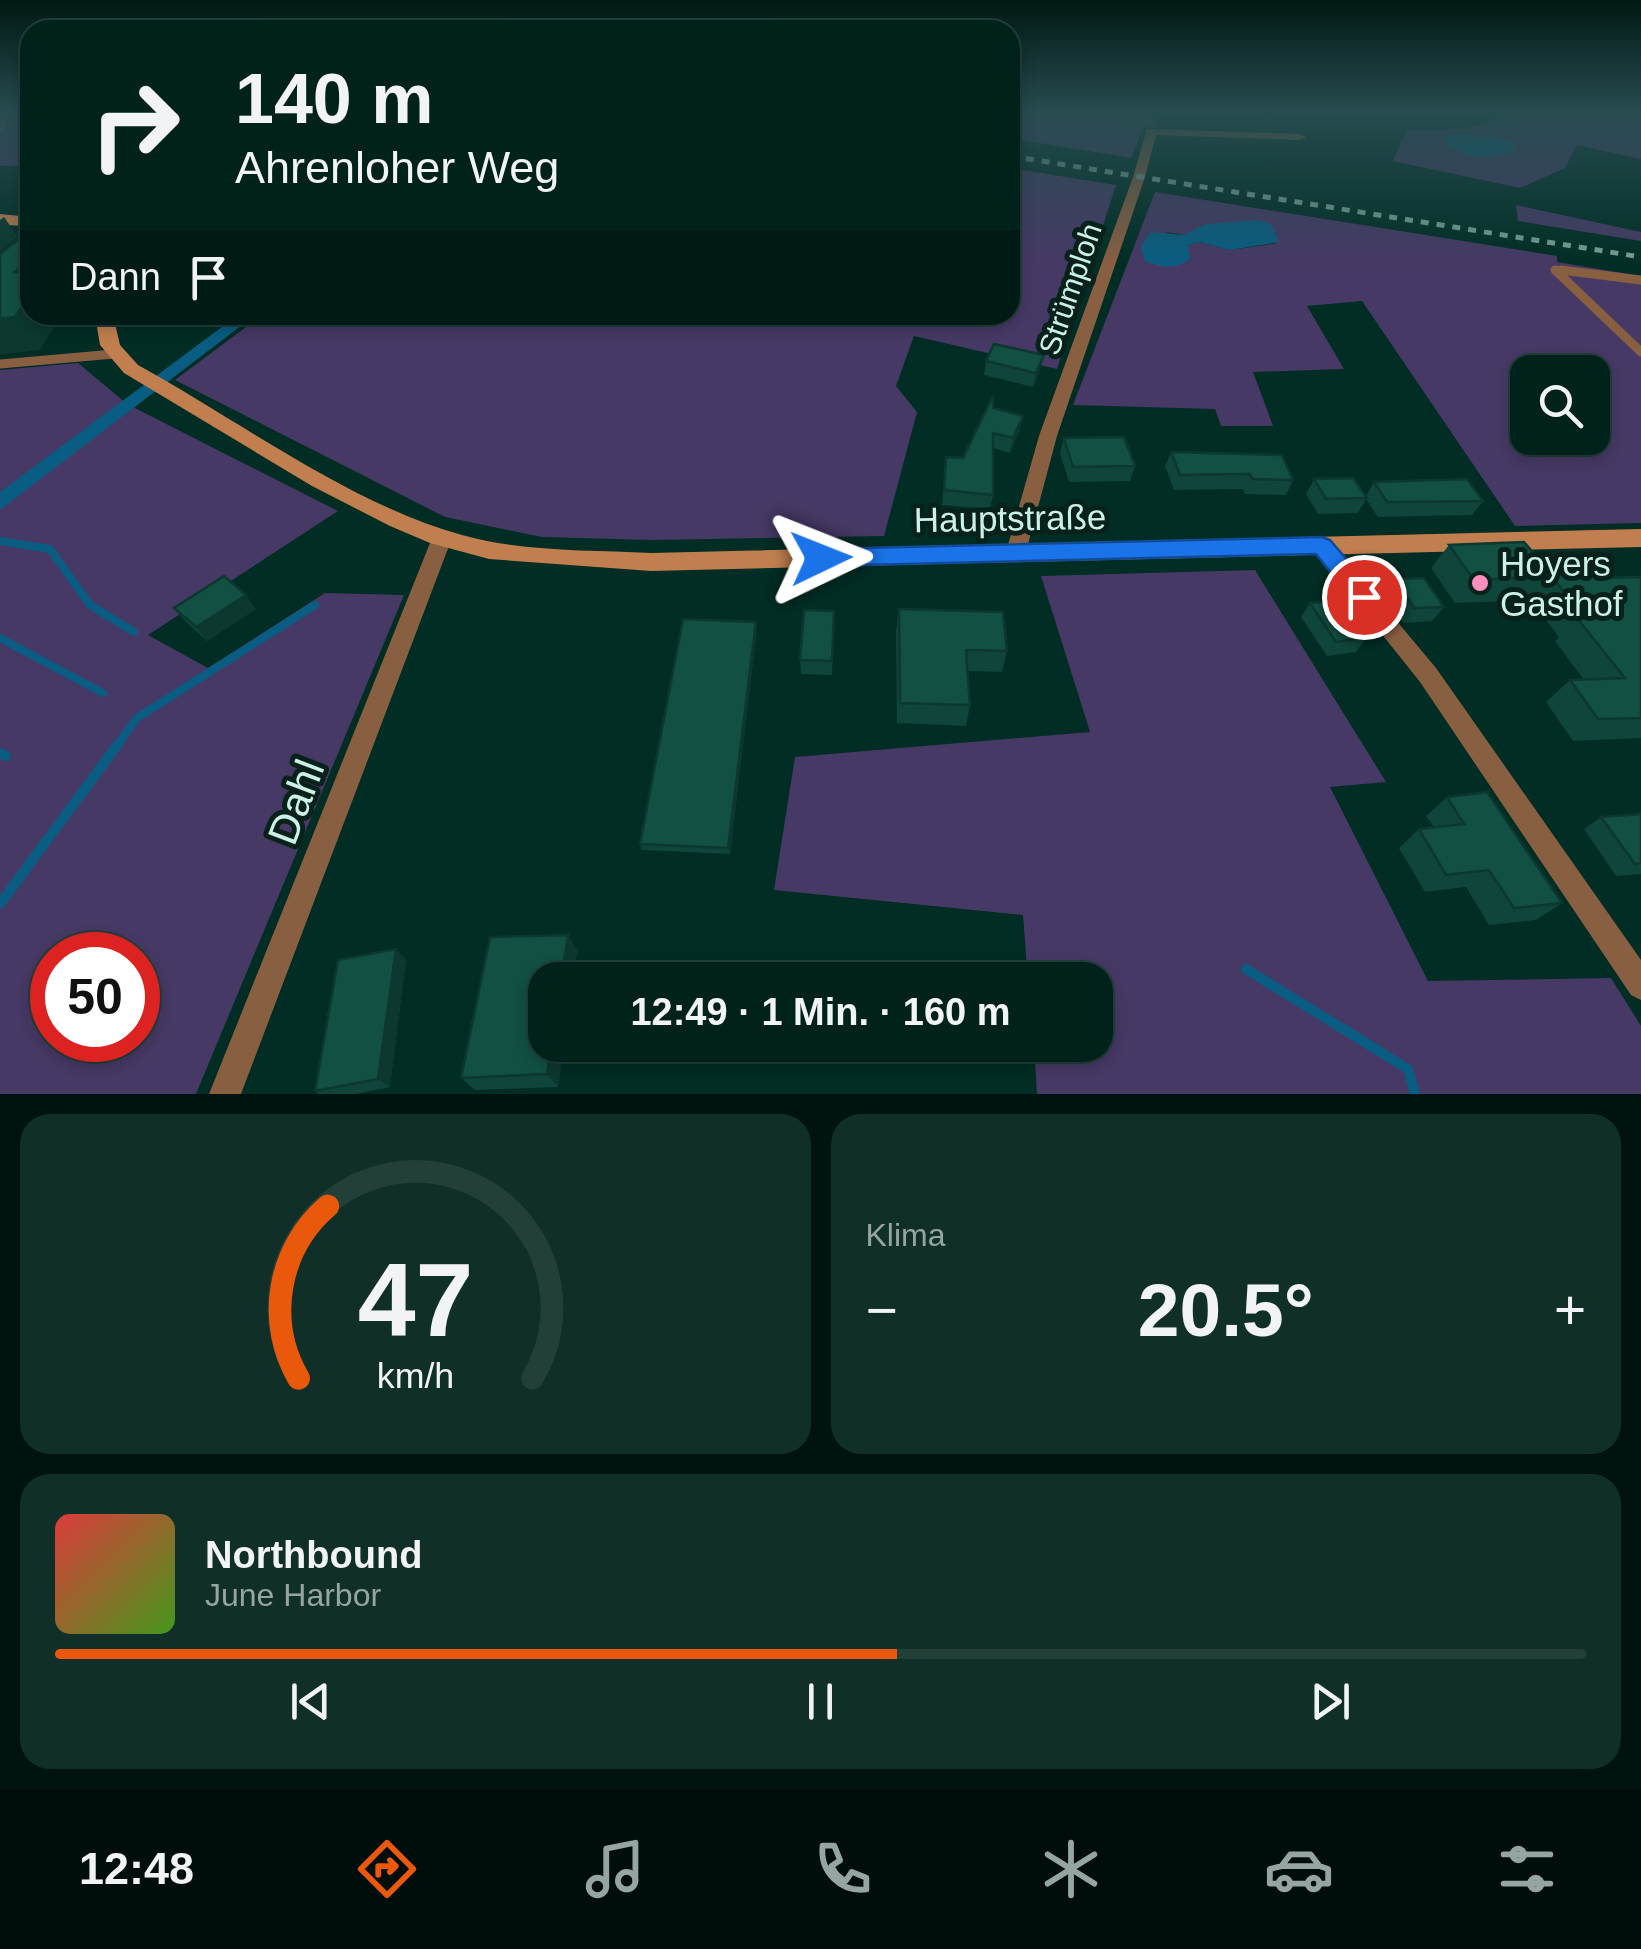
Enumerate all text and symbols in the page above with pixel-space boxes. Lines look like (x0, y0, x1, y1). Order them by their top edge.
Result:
icon: right (70, 60, 200, 190)
text: 140 m (235, 60, 433, 138)
text: Ahrenloher Weg (235, 142, 559, 193)
street label: Strümploh (1032, 219, 1108, 359)
icon: arrive (181, 250, 236, 305)
text: Dann (70, 256, 161, 298)
map controls (1510, 355, 1610, 455)
button: search (1510, 355, 1610, 455)
street label: Hauptstraße (913, 497, 1107, 539)
position arrow (769, 506, 873, 610)
place label: Hoyers Gasthof (1500, 544, 1623, 623)
pin (1322, 555, 1407, 640)
icon: arrive (1337, 570, 1392, 625)
marker: Hoyers Gasthof (1469, 572, 1491, 594)
street label: Dahl (259, 753, 333, 851)
speed limit sign: 50 (30, 932, 160, 1062)
text: 12:49 · 1 Min. · 160 m (630, 991, 1011, 1033)
text: Klima (866, 1217, 946, 1253)
text: 47 (357, 1242, 473, 1358)
text: 20.5° (1138, 1268, 1314, 1352)
text: − (866, 1279, 898, 1341)
text: + (1554, 1279, 1586, 1341)
text: km/h (377, 1356, 454, 1396)
text: Northbound (205, 1534, 422, 1576)
text: June Harbor (205, 1577, 381, 1613)
icon: previous (283, 1674, 338, 1729)
icon: pause (793, 1674, 848, 1729)
icon: next (1303, 1674, 1358, 1729)
icon: directions (352, 1834, 422, 1904)
icon: music (580, 1834, 650, 1904)
icon: phone (808, 1834, 878, 1904)
icon: climate (1036, 1834, 1106, 1904)
icon: car (1264, 1834, 1334, 1904)
icon: filters (1492, 1834, 1562, 1904)
text: 12:48 (79, 1843, 194, 1894)

